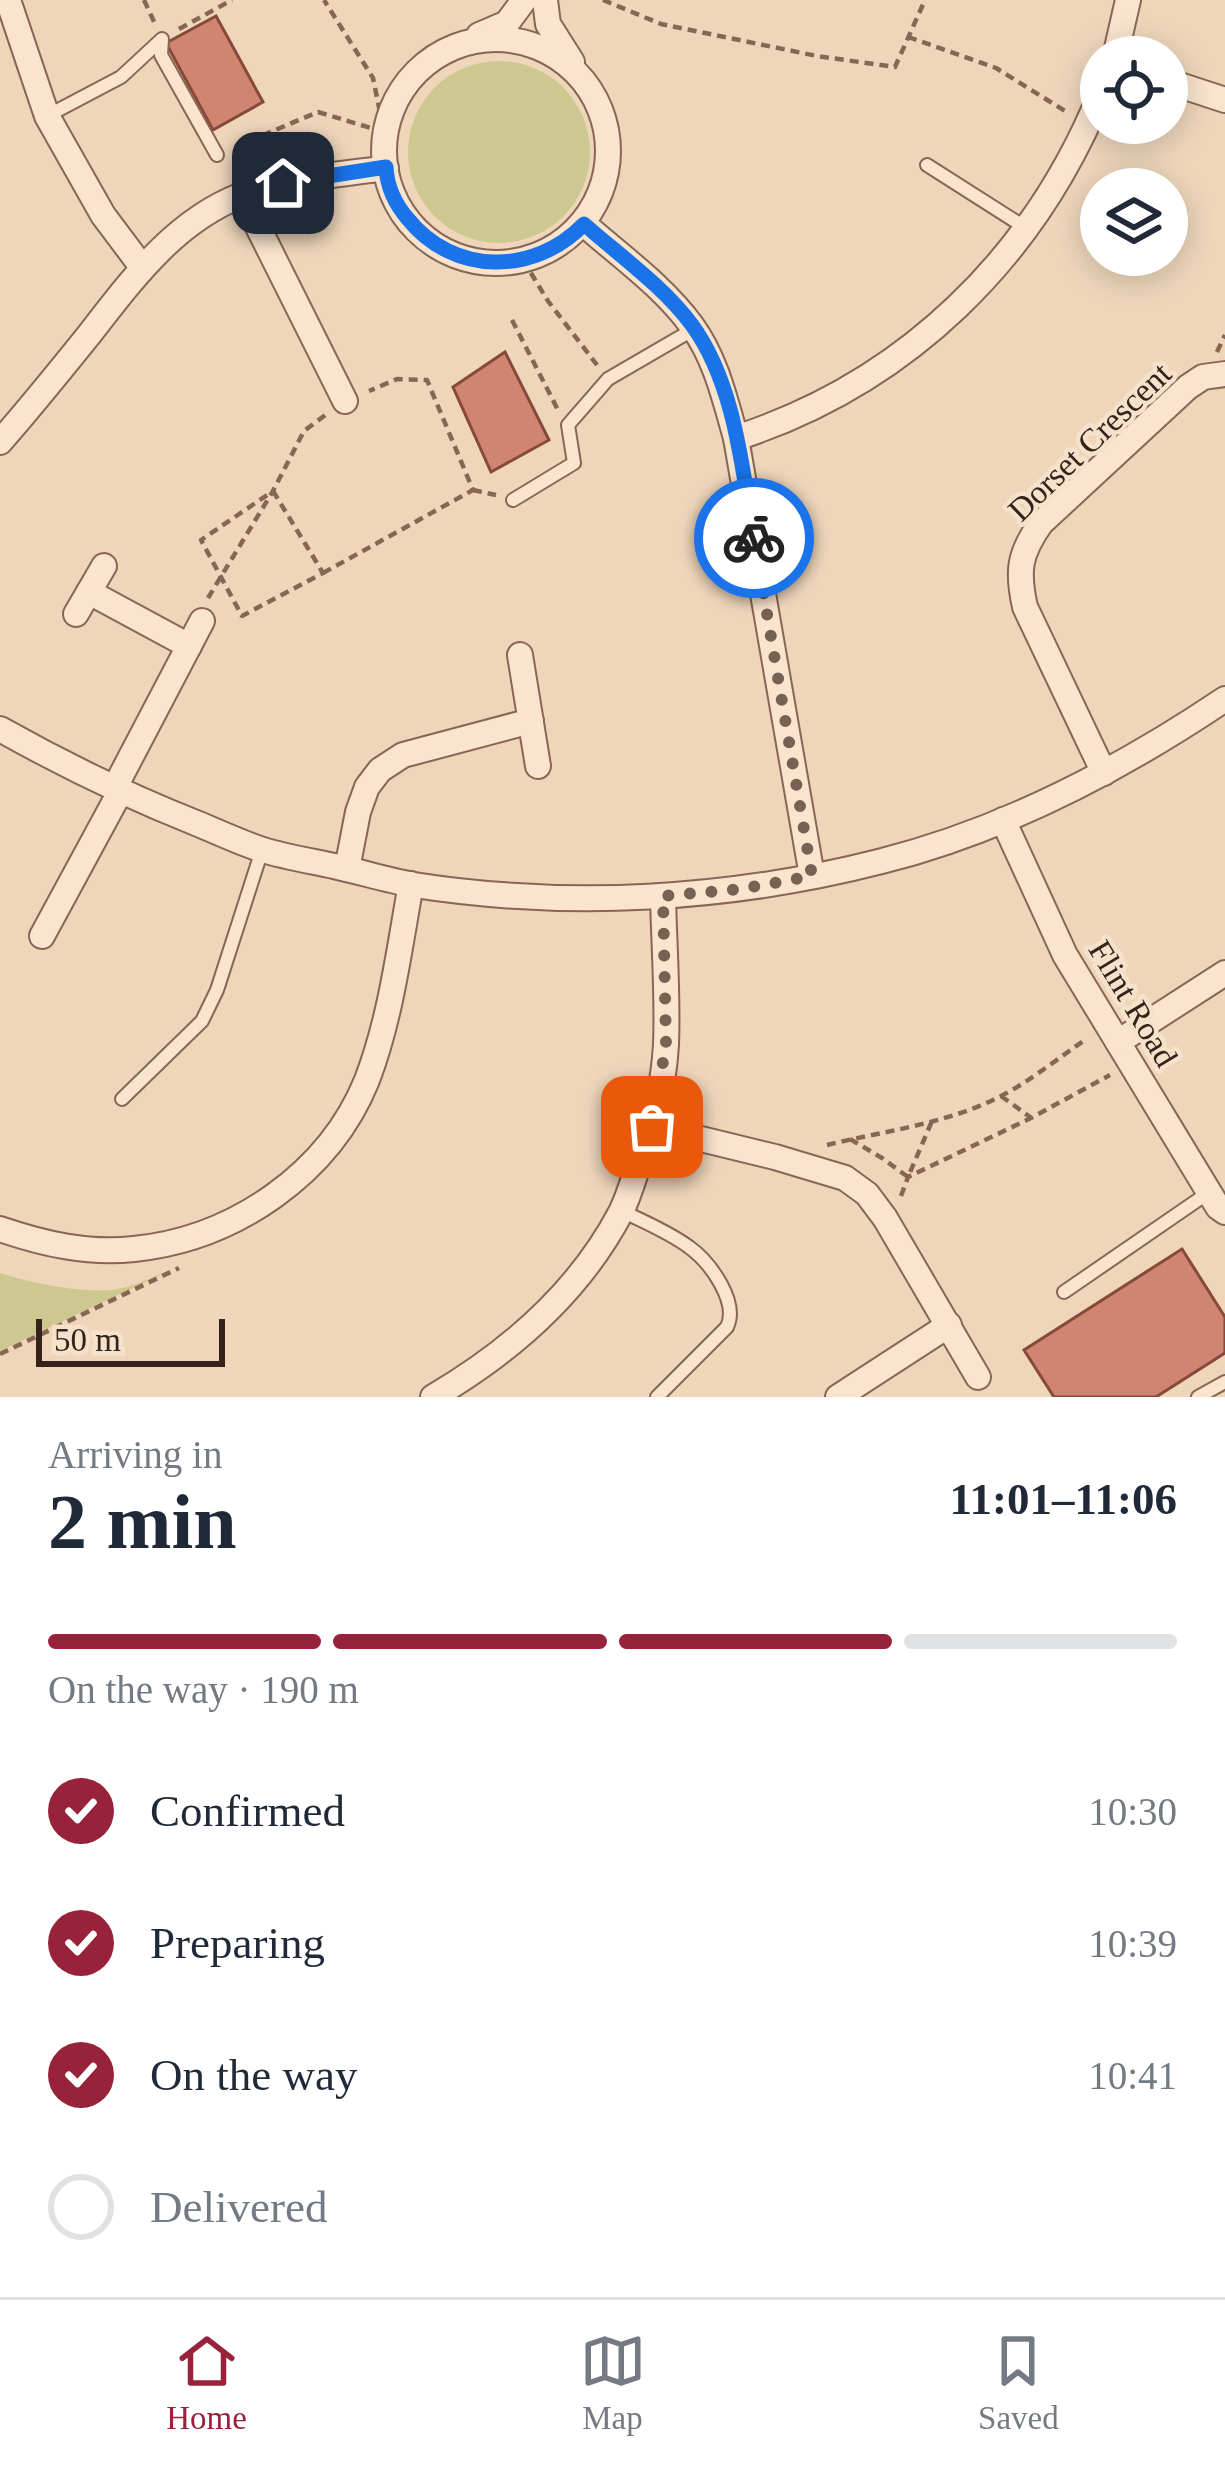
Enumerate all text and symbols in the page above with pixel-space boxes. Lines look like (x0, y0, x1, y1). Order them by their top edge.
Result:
map controls (1080, 36, 1188, 276)
button: locate (1080, 36, 1188, 144)
pin (232, 132, 334, 234)
icon: home (250, 150, 316, 216)
button: layers (1080, 168, 1188, 276)
street label: Dorset Crescent (1001, 355, 1178, 528)
courier (694, 478, 814, 598)
icon: bike (721, 505, 787, 571)
street label: Flint Road (1082, 934, 1185, 1073)
pin (601, 1076, 703, 1178)
icon: bag (619, 1094, 685, 1160)
scale bar (36, 1313, 225, 1366)
text: 50 m (54, 1322, 121, 1358)
text: Arriving in (48, 1433, 222, 1476)
text: 11:01–11:06 (949, 1474, 1177, 1524)
text: 2 min (48, 1478, 237, 1565)
text: On the way · 190 m (48, 1668, 359, 1711)
icon: check (48, 1778, 114, 1844)
text: Confirmed (150, 1786, 345, 1836)
text: 10:30 (1088, 1790, 1177, 1833)
icon: check (48, 1910, 114, 1976)
text: Preparing (150, 1918, 325, 1968)
text: 10:39 (1088, 1922, 1177, 1965)
icon: check (48, 2042, 114, 2108)
text: On the way (150, 2050, 357, 2100)
text: 10:41 (1088, 2054, 1177, 2097)
text: Delivered (150, 2182, 327, 2232)
tab: Home (166, 2328, 247, 2437)
tab: Map (580, 2328, 646, 2437)
tab: Saved (978, 2328, 1059, 2437)

